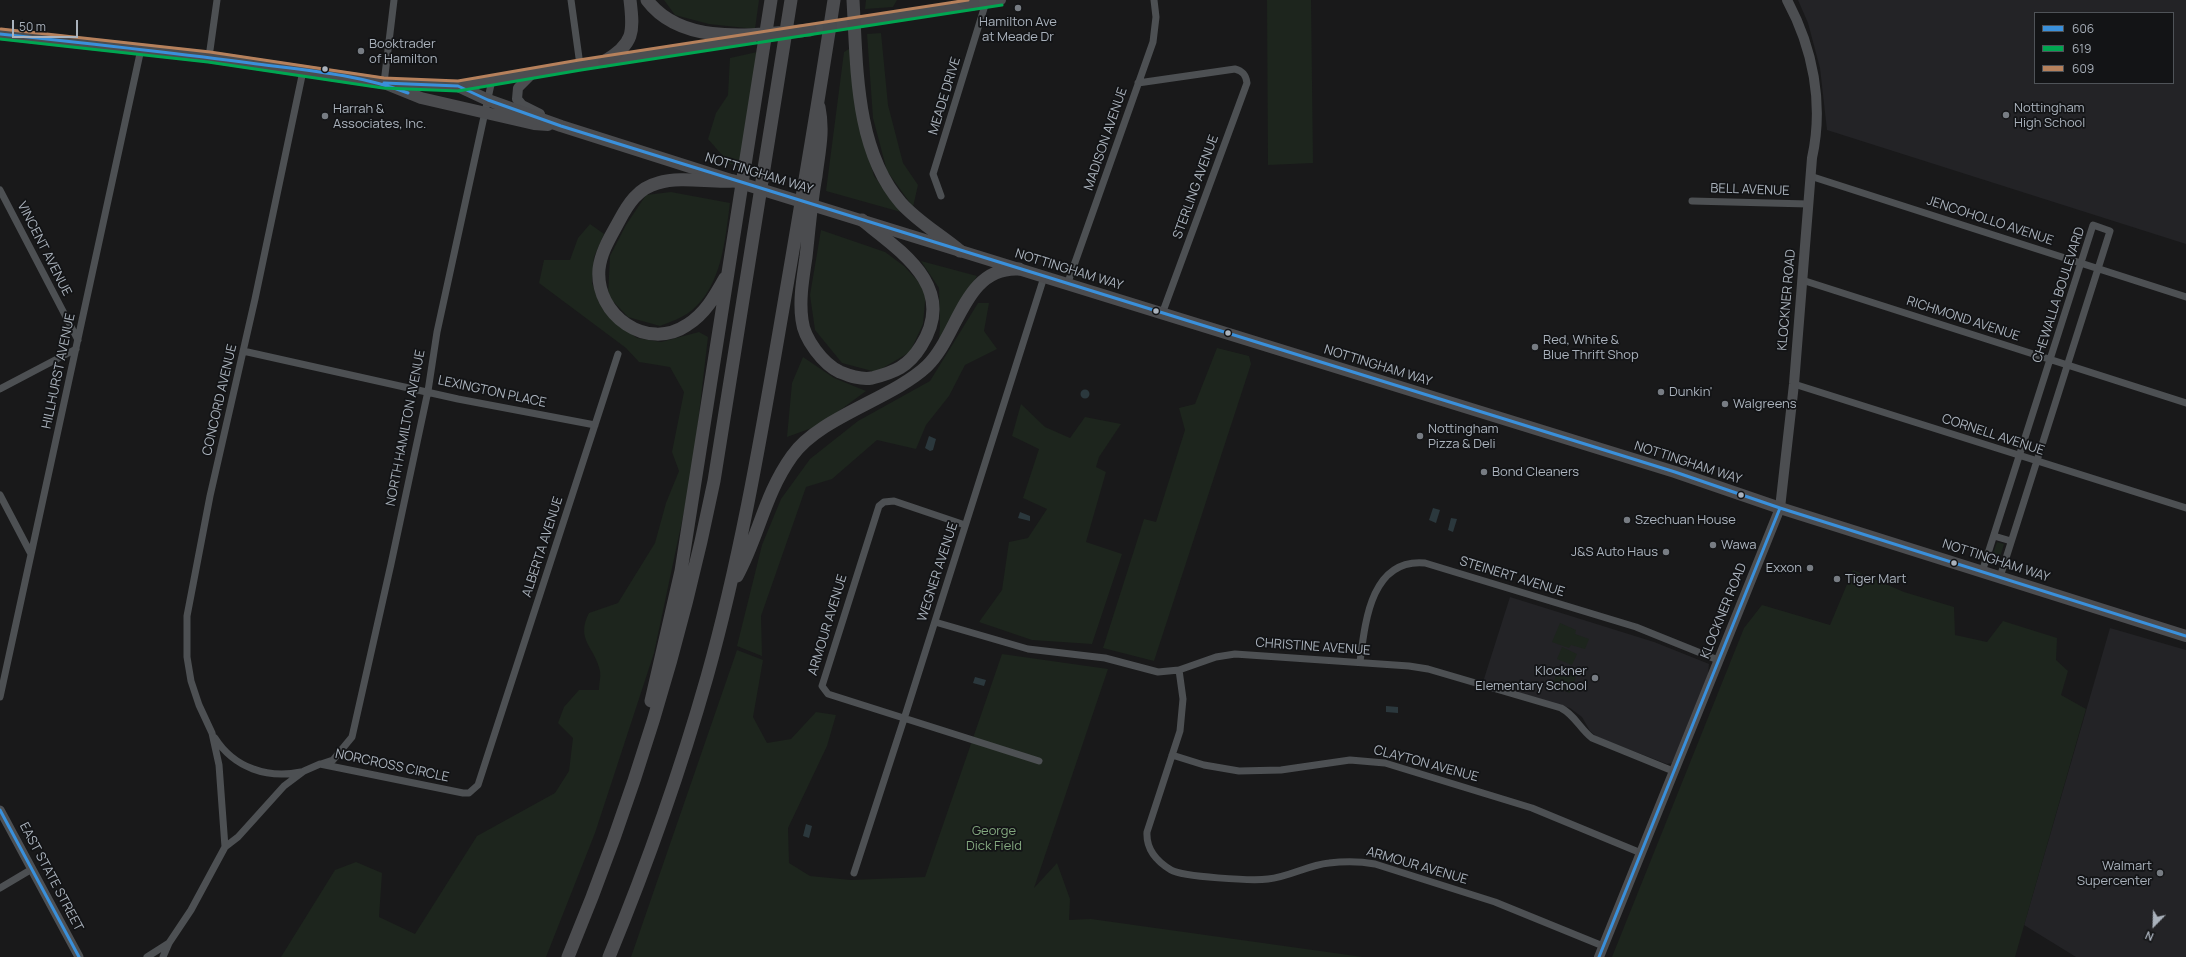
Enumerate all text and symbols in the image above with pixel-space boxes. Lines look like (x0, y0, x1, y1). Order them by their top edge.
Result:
marker: Hamilton Ave at Meade Dr (1013, 3, 1023, 13)
scale bar (14, 12, 80, 38)
legend (2034, 12, 2174, 84)
place label: Hamilton Ave at Meade Dr (979, 14, 1057, 45)
text: 50 m (19, 18, 46, 35)
text: 606 (2072, 20, 2094, 37)
place label: Booktrader of Hamilton (369, 36, 437, 67)
text: 619 (2072, 40, 2091, 57)
marker: Booktrader of Hamilton (356, 46, 366, 56)
street label: MEADE DRIVE (926, 55, 964, 137)
text: 609 (2072, 60, 2094, 77)
unlabelled marker (320, 64, 330, 74)
street label: MADISON AVENUE (1081, 85, 1131, 193)
place label: Nottingham High School (2014, 100, 2085, 131)
place label: Harrah & Associates, Inc. (333, 101, 426, 132)
marker: Nottingham High School (2001, 110, 2011, 120)
marker: Harrah & Associates, Inc. (320, 111, 330, 121)
street label: STERLING AVENUE (1170, 133, 1222, 241)
street label: NOTTINGHAM WAY (703, 150, 815, 198)
street label: BELL AVENUE (1710, 181, 1790, 199)
street label: JENCOHOLLO AVENUE (1925, 193, 2055, 249)
street label: VINCENT AVENUE (13, 199, 75, 299)
street label: CHEWALLA BOULEVARD (2030, 225, 2088, 365)
street label: NOTTINGHAM WAY (1013, 246, 1125, 294)
street label: KLOCKNER ROAD (1775, 249, 1799, 351)
street label: RICHMOND AVENUE (1904, 293, 2022, 345)
unlabelled marker (1151, 306, 1161, 316)
street label: HILLHURST AVENUE (39, 312, 79, 430)
unlabelled marker (1223, 328, 1233, 338)
place label: Red, White & Blue Thrift Shop (1543, 332, 1639, 363)
street label: NOTTINGHAM WAY (1322, 342, 1434, 390)
marker: Red, White & Blue Thrift Shop (1530, 342, 1540, 352)
street label: CONCORD AVENUE (200, 343, 240, 457)
street label: NORTH HAMILTON AVENUE (383, 349, 429, 507)
street label: LEXINGTON PLACE (436, 373, 548, 411)
place label: Dunkin' (1669, 384, 1713, 400)
marker: Dunkin' (1656, 387, 1666, 397)
place label: Walgreens (1733, 396, 1797, 412)
marker: Walgreens (1720, 399, 1730, 409)
street label: CORNELL AVENUE (1940, 411, 2046, 459)
place label: Nottingham Pizza & Deli (1428, 421, 1499, 452)
marker: Nottingham Pizza & Deli (1415, 431, 1425, 441)
street label: NOTTINGHAM WAY (1632, 438, 1744, 488)
place label: Bond Cleaners (1492, 464, 1579, 480)
marker: Bond Cleaners (1479, 467, 1489, 477)
unlabelled marker (1736, 490, 1746, 500)
street label: ALBERTA AVENUE (519, 495, 567, 599)
place label: Szechuan House (1635, 512, 1736, 528)
marker: Szechuan House (1622, 515, 1632, 525)
street label: WEGNER AVENUE (915, 520, 961, 624)
street label: NOTTINGHAM WAY (1940, 536, 2052, 586)
place label: Wawa (1721, 537, 1756, 553)
marker: Wawa (1708, 540, 1718, 550)
place label: J&S Auto Haus (1571, 544, 1658, 560)
marker: J&S Auto Haus (1661, 547, 1671, 557)
street label: STEINERT AVENUE (1458, 554, 1566, 600)
unlabelled marker (1949, 558, 1959, 568)
place label: Exxon (1766, 560, 1802, 576)
street label: KLOCKNER ROAD (1698, 561, 1750, 661)
marker: Exxon (1805, 563, 1815, 573)
place label: Tiger Mart (1845, 571, 1906, 587)
street label: ARMOUR AVENUE (805, 573, 851, 677)
marker: Tiger Mart (1832, 574, 1842, 584)
street label: CHRISTINE AVENUE (1255, 635, 1371, 659)
place label: Klockner Elementary School (1475, 663, 1587, 694)
marker: Klockner Elementary School (1590, 673, 1600, 683)
street label: CLAYTON AVENUE (1372, 743, 1480, 785)
street label: NORCROSS CIRCLE (334, 746, 450, 786)
street label: EAST STATE STREET (16, 820, 86, 934)
park label: George Dick Field (966, 823, 1022, 854)
street label: ARMOUR AVENUE (1365, 844, 1469, 888)
place label: Walmart Supercenter (2077, 858, 2152, 889)
marker: Walmart Supercenter (2155, 868, 2165, 878)
north arrow (2134, 905, 2174, 945)
text: N (2143, 928, 2156, 945)

